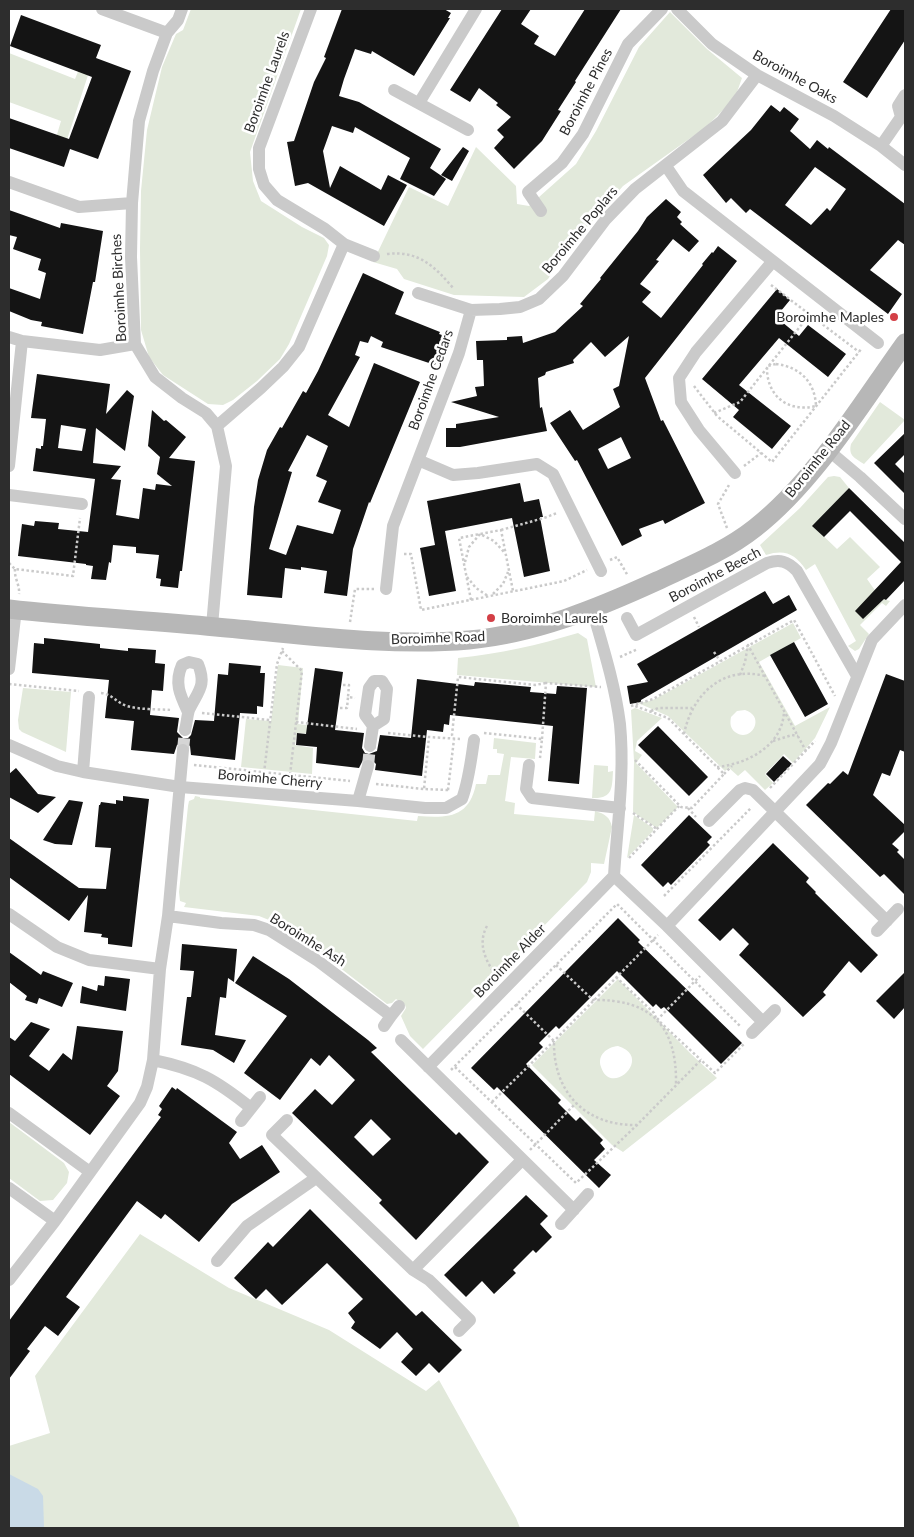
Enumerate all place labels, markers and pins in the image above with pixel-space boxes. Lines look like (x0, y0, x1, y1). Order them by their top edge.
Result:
place label: Boroimhe Maples (776, 309, 884, 325)
marker: Boroimhe Maples (888, 311, 900, 323)
place label: Boroimhe Laurels (501, 610, 608, 626)
marker: Boroimhe Laurels (485, 612, 497, 624)

